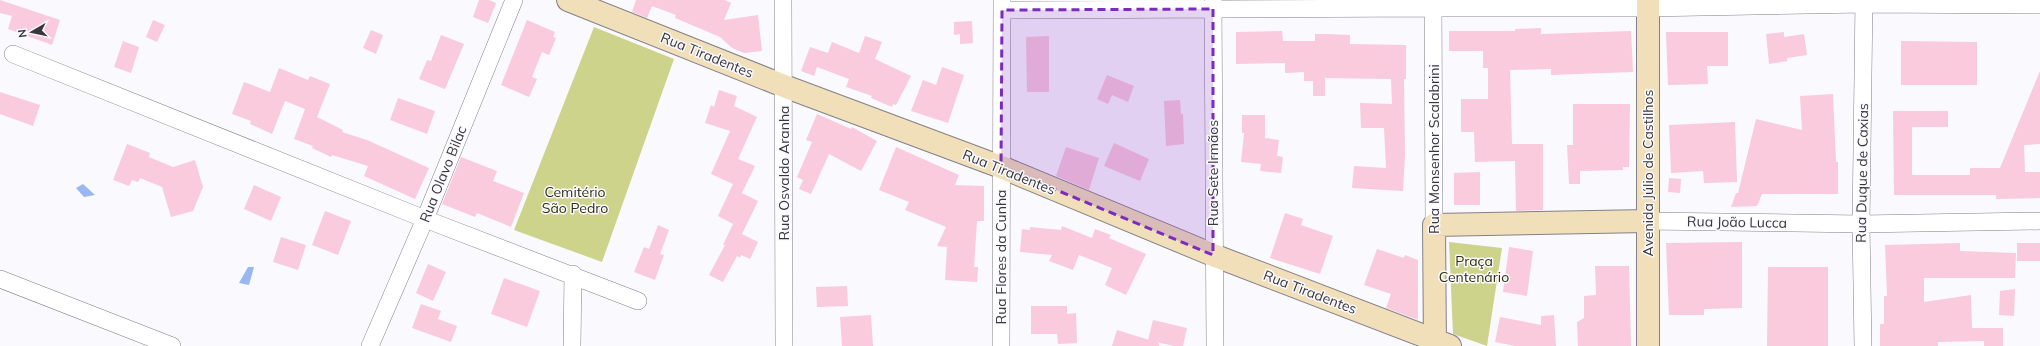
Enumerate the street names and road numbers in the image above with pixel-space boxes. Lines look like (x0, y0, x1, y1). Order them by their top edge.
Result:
street label: Rua Tiradentes (658, 28, 756, 82)
street label: Rua Monsenhor Scalabrini (1425, 64, 1443, 234)
street label: Avenida Júlio de Castilhos (1639, 90, 1657, 256)
street label: Rua Duque de Caxias (1852, 103, 1872, 243)
street label: Rua Osvaldo Aranha (775, 105, 793, 241)
street label: Rua Sete Irmãos (1204, 120, 1222, 226)
street label: Rua Olavo Bilac (415, 123, 471, 225)
street label: Rua Tiradentes (960, 145, 1058, 199)
street label: Rua Flores da Cunha (992, 190, 1010, 324)
street label: Rua João Lucca (1687, 212, 1787, 232)
street label: Rua Tiradentes (1261, 266, 1359, 318)

